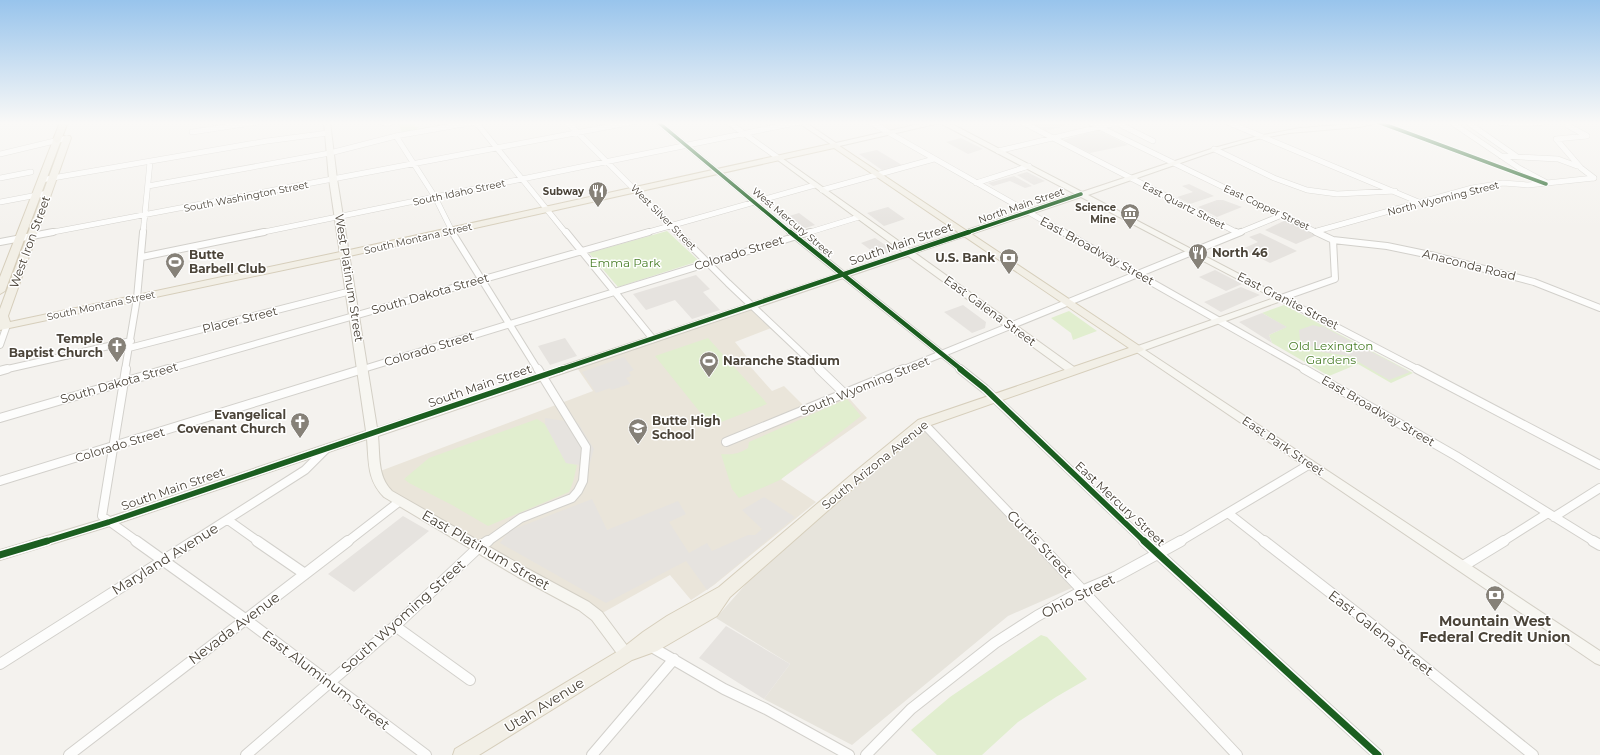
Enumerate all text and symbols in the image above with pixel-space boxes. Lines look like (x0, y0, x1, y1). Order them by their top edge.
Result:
street label: South Idaho Street (412, 176, 507, 209)
street label: South Washington Street (183, 178, 310, 215)
street label: North Wyoming Street (1386, 178, 1500, 219)
street label: East Quartz Street (1140, 179, 1227, 232)
restaurant icon: Subway (587, 180, 609, 208)
street label: West Silver Street (628, 182, 699, 253)
street label: East Copper Street (1222, 182, 1312, 233)
place label: Subway (543, 185, 585, 198)
street label: West Mercury Street (749, 185, 836, 260)
street label: North Main Street (977, 185, 1066, 226)
street label: West Iron Street (6, 194, 53, 290)
place label: Science Mine (1075, 201, 1116, 226)
museum icon: Science Mine (1119, 202, 1141, 230)
street label: West Platinum Street (332, 213, 367, 343)
street label: East Broadway Street (1037, 213, 1157, 288)
street label: South Main Street (847, 219, 955, 268)
street label: South Montana Street (363, 220, 473, 257)
street label: Colorado Street (692, 232, 786, 273)
restaurant icon: North 46 (1187, 242, 1209, 270)
place label: North 46 (1212, 245, 1268, 260)
street label: Anaconda Road (1421, 246, 1517, 283)
place label: Butte Barbell Club (189, 247, 266, 276)
bank icon: U.S. Bank (998, 247, 1020, 275)
place label: U.S. Bank (935, 250, 995, 265)
sports icon: Butte Barbell Club (164, 251, 186, 279)
park label: Emma Park (589, 255, 661, 270)
street label: East Granite Street (1235, 268, 1342, 333)
street label: South Dakota Street (369, 270, 491, 317)
street label: East Galena Street (941, 272, 1039, 349)
street label: South Montana Street (46, 288, 156, 323)
street label: Placer Street (201, 303, 279, 336)
street label: Colorado Street (382, 328, 476, 369)
place label: Temple Baptist Church (9, 331, 103, 360)
church icon: Temple Baptist Church (106, 335, 128, 363)
park label: Old Lexington Gardens (1289, 338, 1373, 367)
sports icon: Naranche Stadium (698, 350, 720, 378)
place label: Naranche Stadium (723, 353, 840, 368)
street label: South Wyoming Street (798, 353, 932, 418)
street label: South Dakota Street (58, 359, 180, 406)
street label: South Main Street (426, 361, 534, 410)
street label: East Broadway Street (1319, 372, 1438, 449)
place label: Evangelical Covenant Church (177, 407, 286, 436)
church icon: Evangelical Covenant Church (289, 411, 311, 439)
place label: Butte High School (652, 413, 721, 442)
street label: East Park Street (1239, 413, 1327, 479)
school or university icon: Butte High School (627, 417, 649, 445)
street label: South Arizona Avenue (818, 417, 931, 512)
street label: Colorado Street (73, 424, 167, 465)
street label: East Mercury Street (1072, 458, 1169, 549)
street label: South Main Street (119, 464, 227, 513)
street label: East Platinum Street (419, 506, 554, 594)
street label: Curtis Street (1003, 506, 1077, 582)
street label: Maryland Avenue (108, 519, 222, 599)
street label: South Wyoming Street (337, 555, 469, 677)
street label: Ohio Street (1038, 570, 1118, 622)
bank icon: Mountain West Federal Credit Union (1484, 584, 1506, 612)
street label: East Galena Street (1325, 586, 1438, 680)
street label: Nevada Avenue (185, 588, 283, 668)
place label: Mountain West Federal Credit Union (1419, 612, 1571, 646)
street label: East Aluminum Street (259, 626, 394, 734)
street label: Utah Avenue (501, 673, 587, 737)

